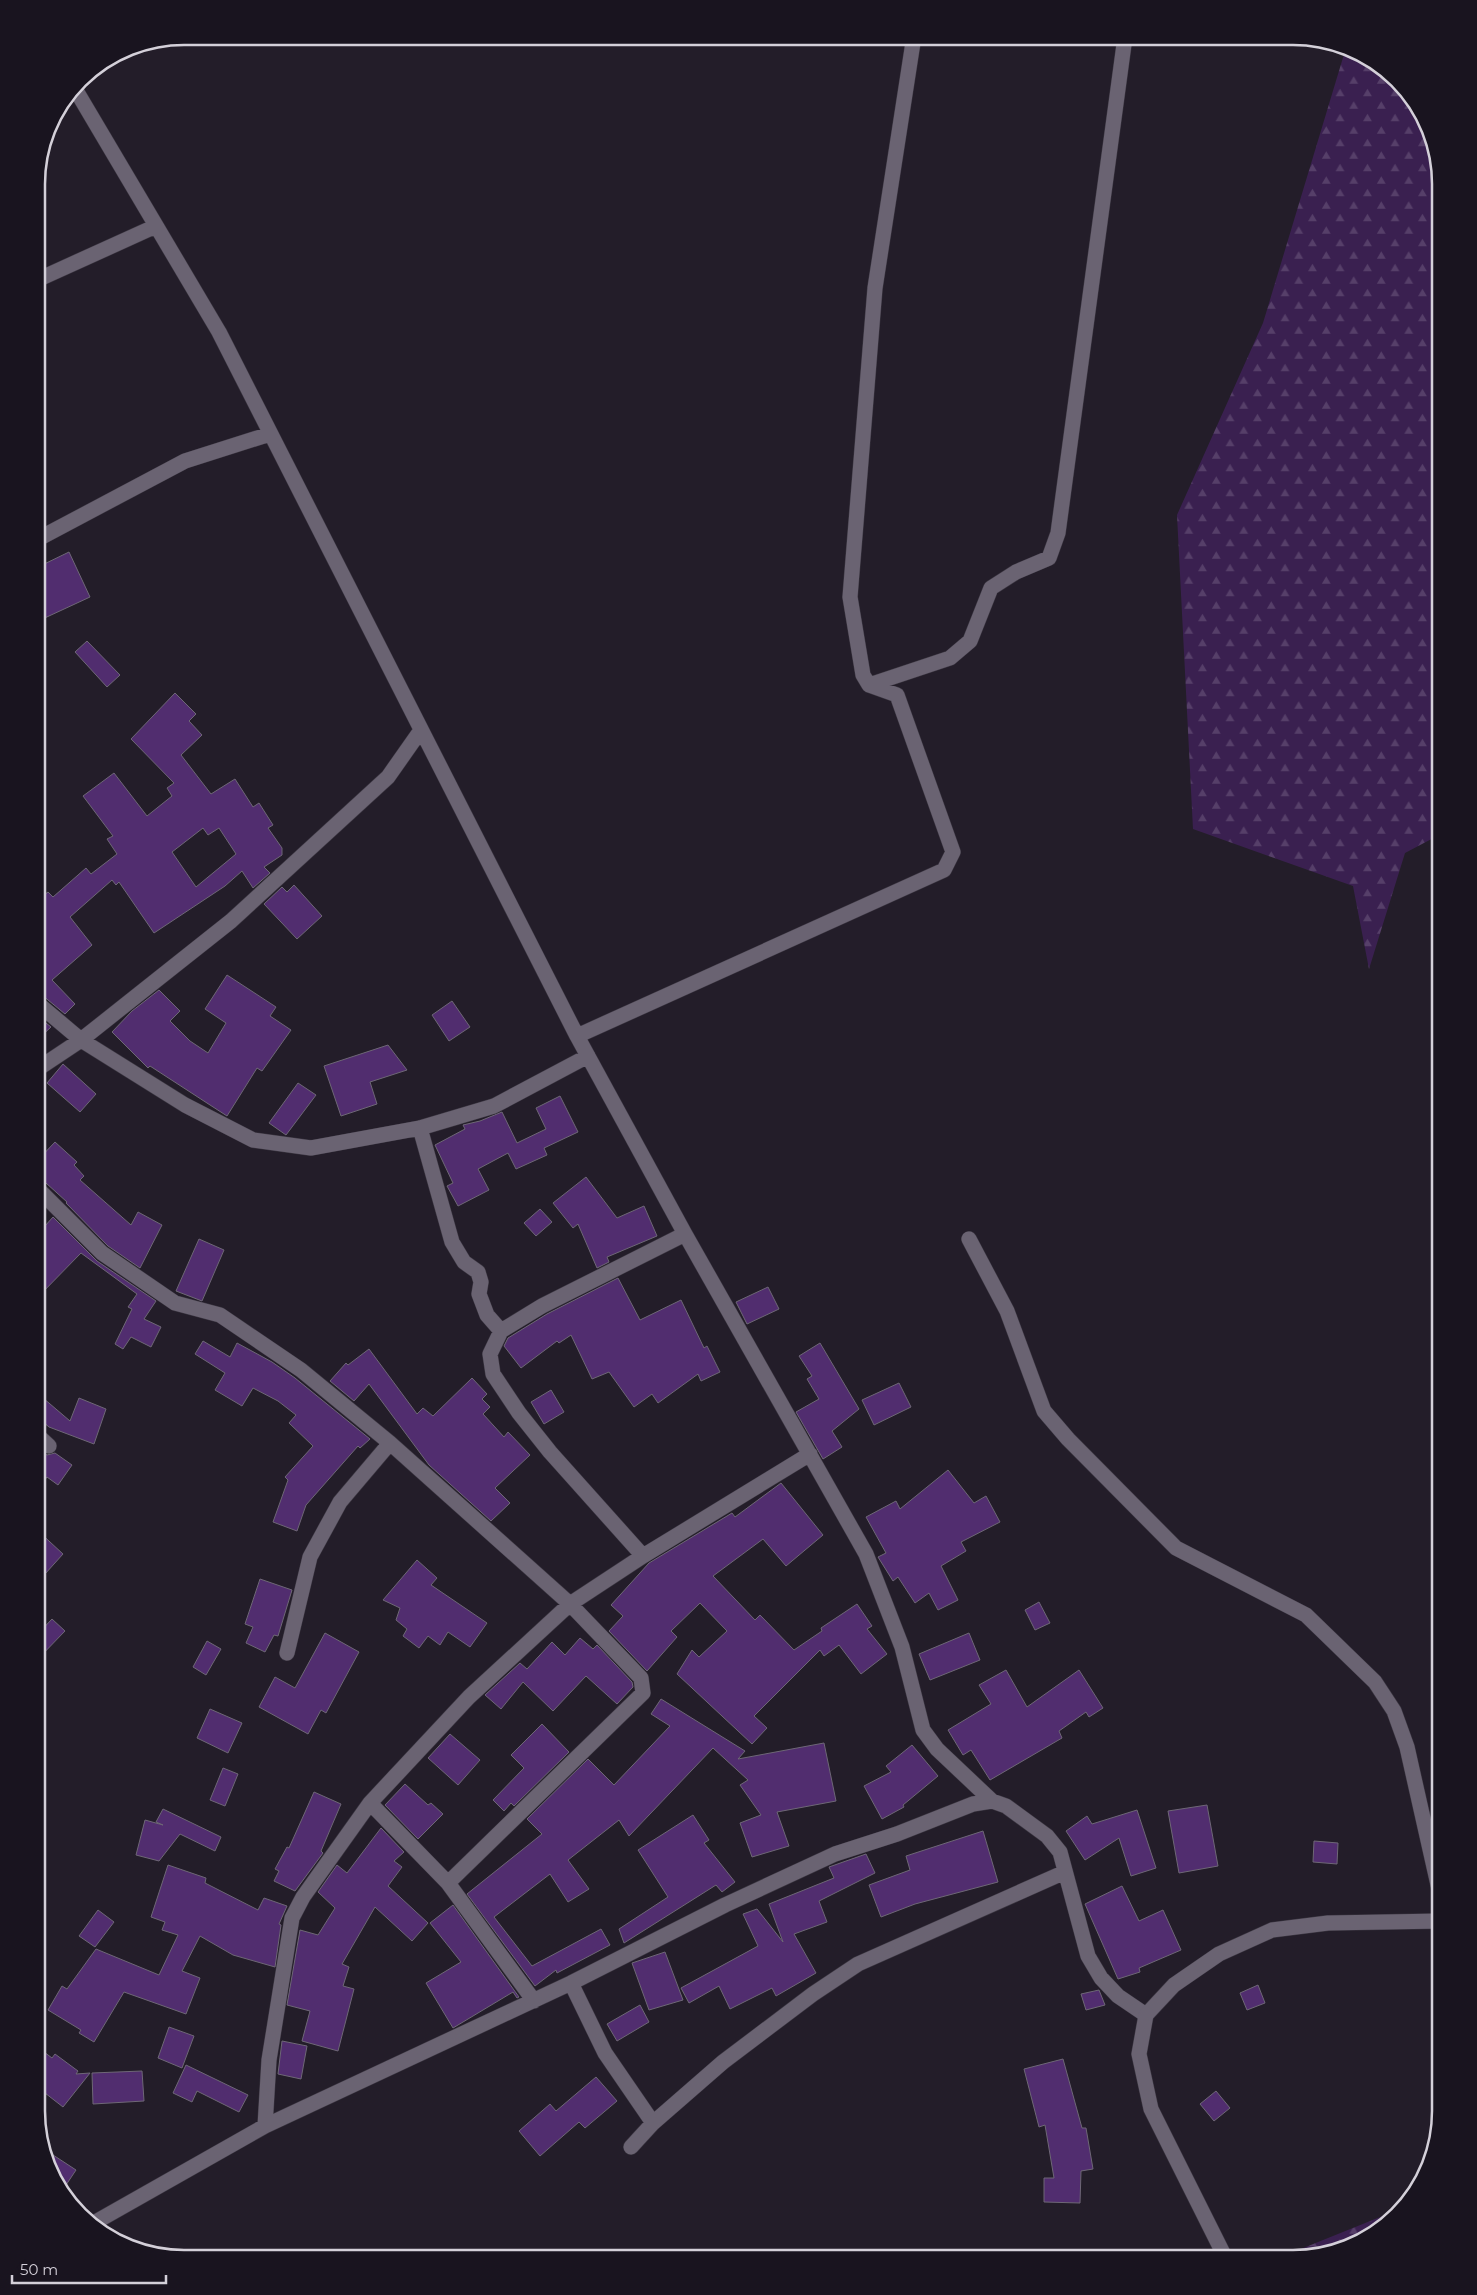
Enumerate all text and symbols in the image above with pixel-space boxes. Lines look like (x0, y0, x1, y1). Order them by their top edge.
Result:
scale bar (12, 2252, 166, 2284)
text: 50 m (20, 2260, 58, 2279)

